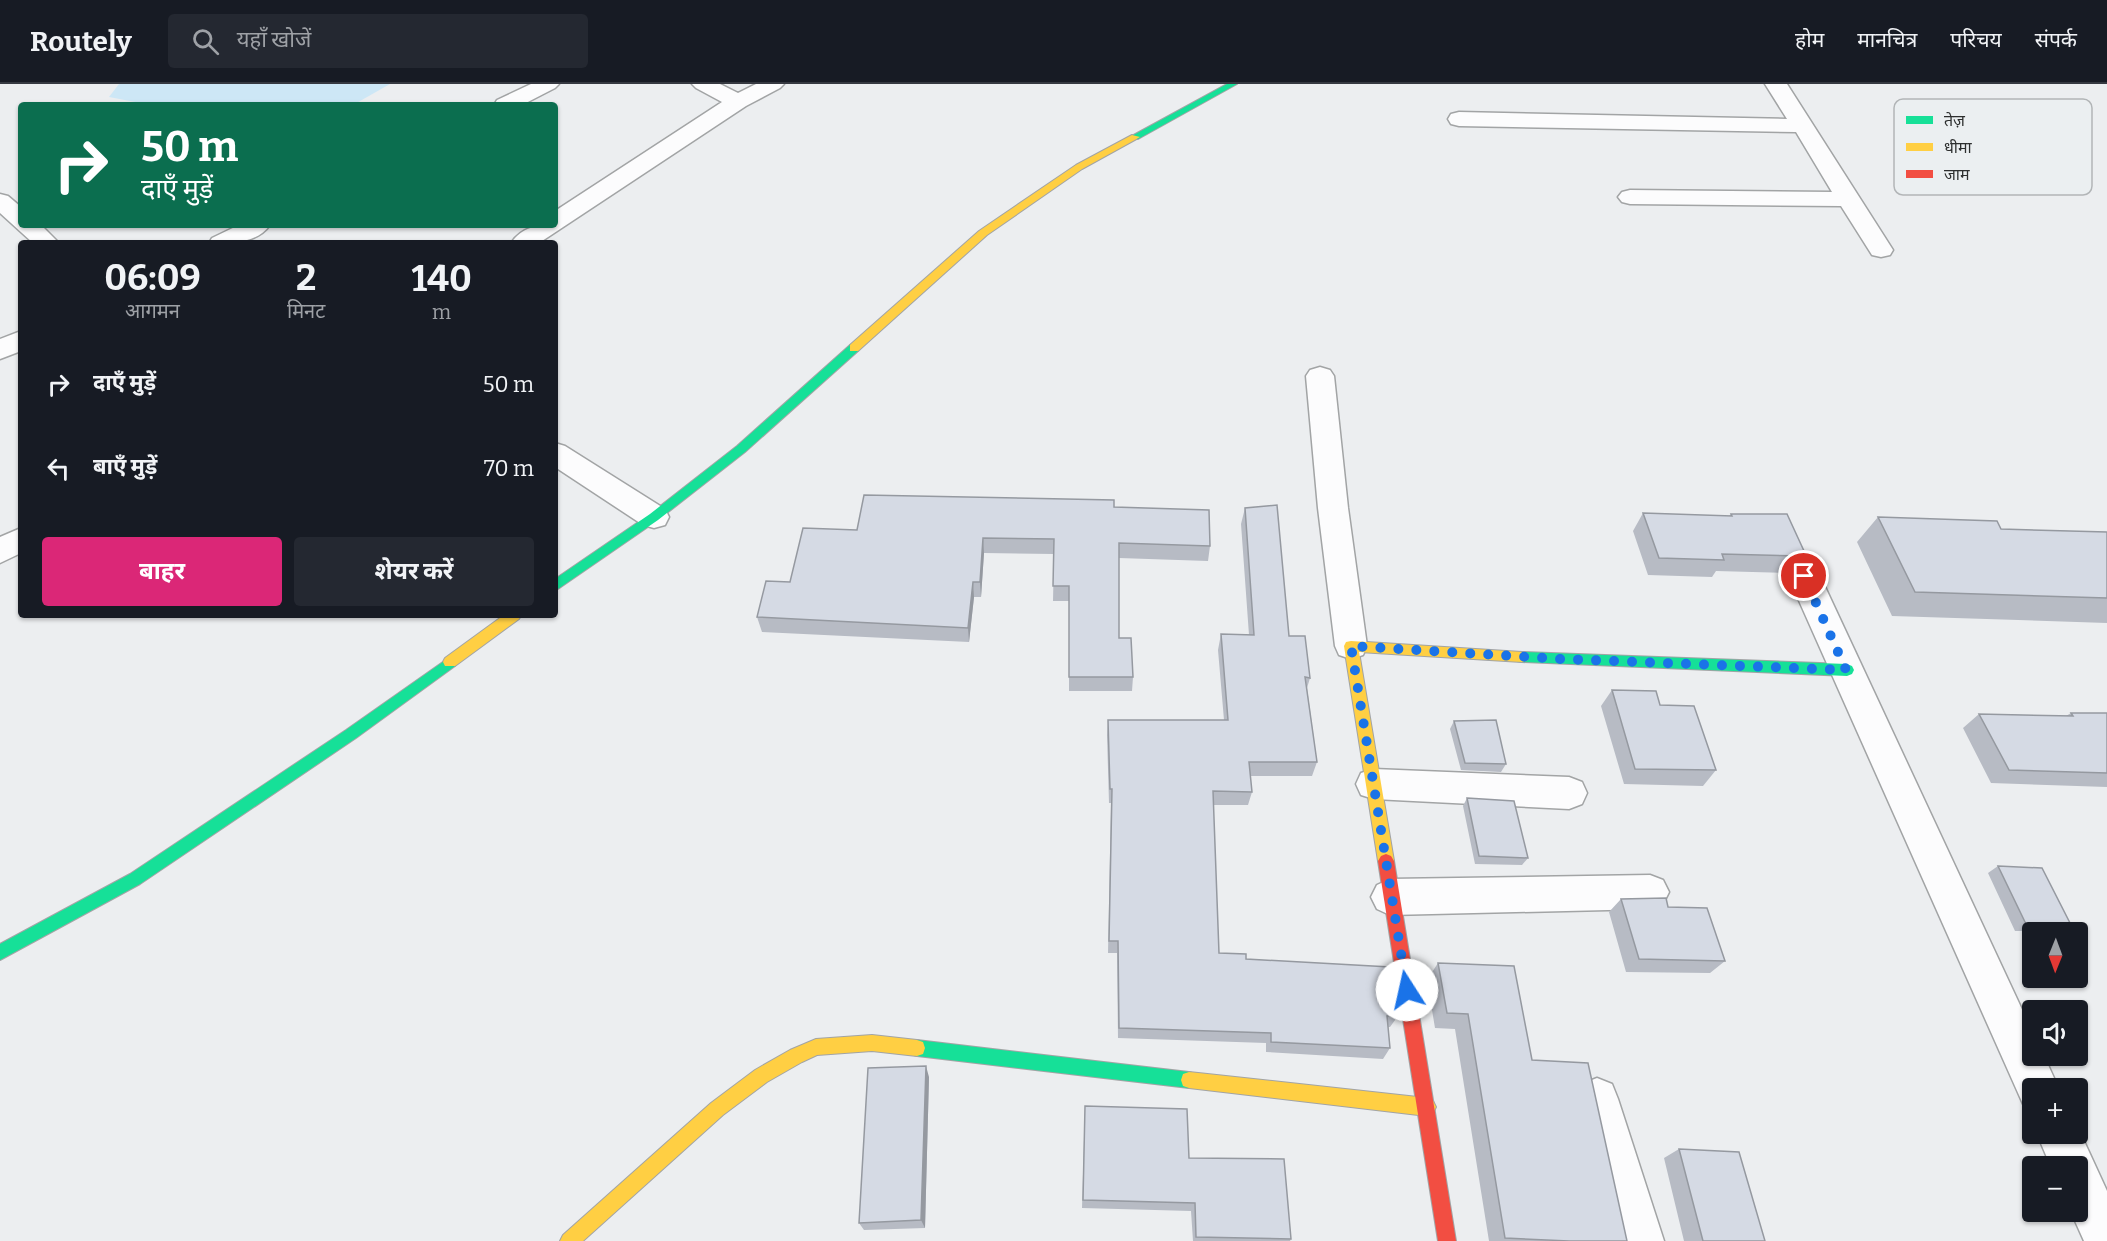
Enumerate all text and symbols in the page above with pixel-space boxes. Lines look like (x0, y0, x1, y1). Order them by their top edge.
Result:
search box (168, 14, 588, 68)
text: Routely (30, 25, 132, 58)
icon: search (189, 25, 222, 58)
text: यहाँ खोजें (237, 26, 311, 53)
text: होम (1795, 27, 1824, 53)
text: मानचित्र (1857, 27, 1917, 53)
text: परिचय (1950, 27, 2002, 53)
text: संपर्क (2035, 27, 2077, 53)
legend (1894, 99, 2092, 195)
text: तेज़ (1944, 111, 1966, 130)
text: 50 m (141, 122, 238, 172)
icon: right (42, 126, 120, 204)
text: धीमा (1944, 138, 1973, 157)
text: जाम (1944, 165, 1970, 184)
text: दाएँ मुड़ें (141, 173, 213, 205)
text: 06:09 (104, 256, 201, 300)
text: 2 (296, 256, 316, 300)
text: 140 (411, 257, 472, 301)
text: आगमन (125, 299, 180, 323)
text: मिनट (287, 299, 325, 323)
text: m (432, 300, 451, 324)
icon: right (42, 368, 75, 401)
text: दाएँ मुड़ें (93, 369, 156, 396)
text: 50 m (483, 371, 534, 398)
icon: left (42, 452, 75, 485)
text: बाएँ मुड़ें (93, 453, 157, 480)
text: 70 m (484, 455, 534, 482)
button: बाहर (42, 537, 282, 606)
button: शेयर करें (294, 537, 534, 606)
pin (1778, 550, 1829, 601)
icon: arrive (1787, 559, 1820, 592)
north arrow (2022, 922, 2088, 988)
map controls (2022, 922, 2088, 1222)
position arrow (1375, 958, 1439, 1022)
button: sound (2022, 1000, 2088, 1066)
button: + (2022, 1078, 2088, 1144)
button: − (2022, 1156, 2088, 1222)

